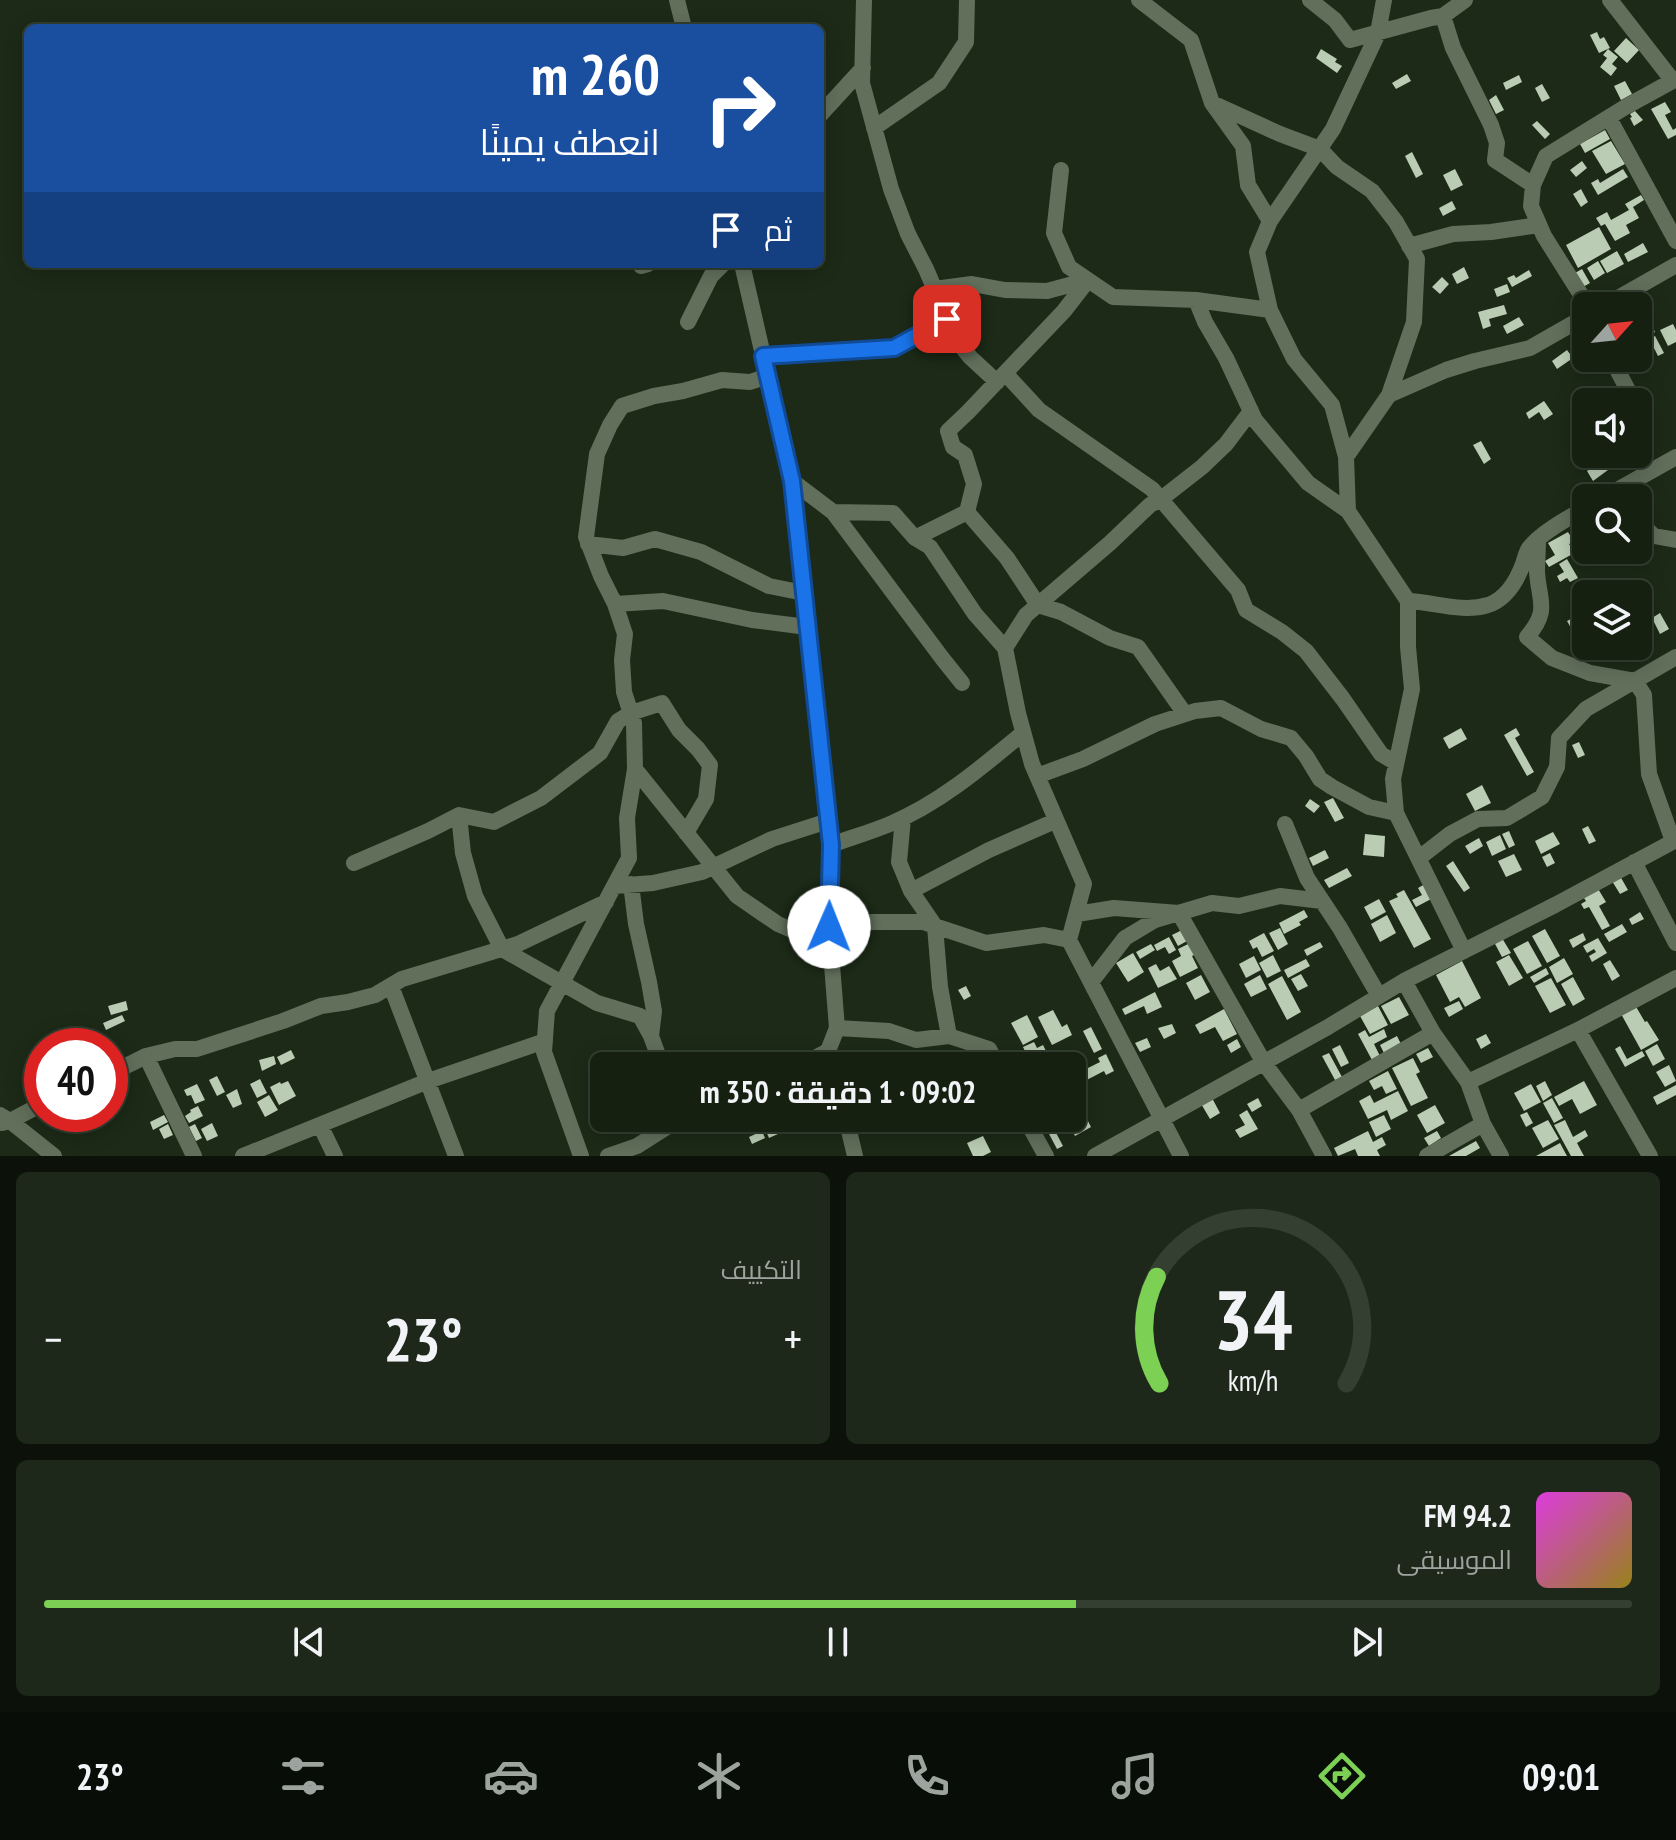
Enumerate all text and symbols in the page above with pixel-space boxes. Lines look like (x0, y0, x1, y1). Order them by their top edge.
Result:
text: 260 m (531, 38, 660, 110)
icon: right (688, 56, 792, 160)
text: انعطف يمينًا (480, 118, 660, 165)
icon: arrive (704, 208, 748, 252)
text: ثم (764, 210, 792, 249)
pin (913, 285, 981, 353)
north arrow (1572, 292, 1652, 372)
map controls (1572, 292, 1652, 660)
icon: arrive (925, 297, 969, 341)
button: sound (1572, 388, 1652, 468)
button: search (1572, 484, 1652, 564)
button: layers (1572, 580, 1652, 660)
position arrow (787, 885, 871, 969)
speed limit sign: 40 (24, 1028, 128, 1132)
text: 09:02 · 1 دقيقة · 350 m (700, 1072, 976, 1111)
text: التكييف (720, 1253, 802, 1286)
text: 34 (1213, 1265, 1293, 1373)
text: 23° (383, 1300, 463, 1378)
text: − (44, 1310, 62, 1367)
text: + (784, 1310, 802, 1367)
text: km/h (1228, 1362, 1278, 1399)
text: 94.2 FM (1424, 1496, 1512, 1535)
text: الموسيقى (1397, 1543, 1512, 1576)
icon: previous (287, 1620, 331, 1664)
icon: pause (816, 1620, 860, 1664)
icon: next (1345, 1620, 1389, 1664)
icon: filters (275, 1748, 331, 1804)
icon: car (483, 1748, 539, 1804)
icon: climate (691, 1748, 747, 1804)
icon: phone (899, 1748, 955, 1804)
icon: music (1107, 1748, 1163, 1804)
icon: directions (1314, 1748, 1370, 1804)
text: 23° (76, 1753, 124, 1800)
text: 09:01 (1522, 1753, 1600, 1800)

